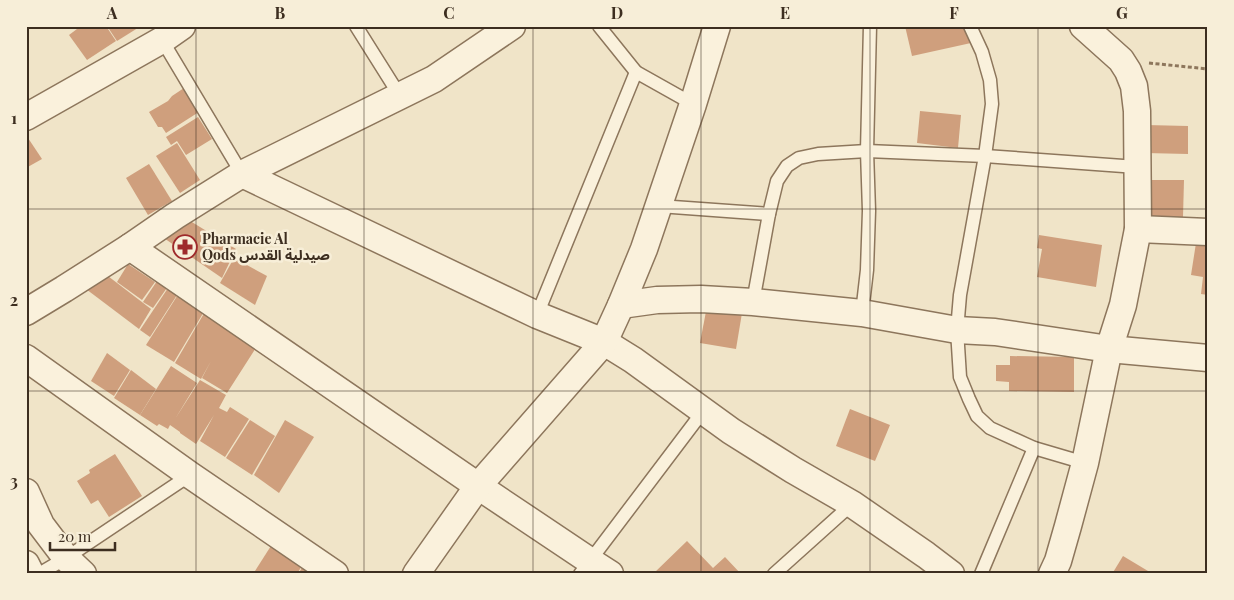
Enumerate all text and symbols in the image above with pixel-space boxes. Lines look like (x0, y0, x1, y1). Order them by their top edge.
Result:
text: A (106, 2, 118, 23)
text: B (275, 2, 286, 23)
text: C (443, 2, 455, 23)
text: D (611, 2, 623, 23)
text: E (780, 2, 790, 23)
text: F (949, 2, 959, 23)
text: G (1116, 2, 1128, 23)
text: 1 (11, 107, 17, 128)
place label: Pharmacie Al Qods صيدلية القدس (202, 229, 330, 264)
pharmacy icon: Pharmacie Al Qods صيدلية القدس (172, 234, 198, 260)
text: 2 (10, 289, 18, 310)
text: 3 (10, 470, 18, 491)
scale bar (50, 520, 115, 552)
text: 20 m (58, 526, 92, 546)

